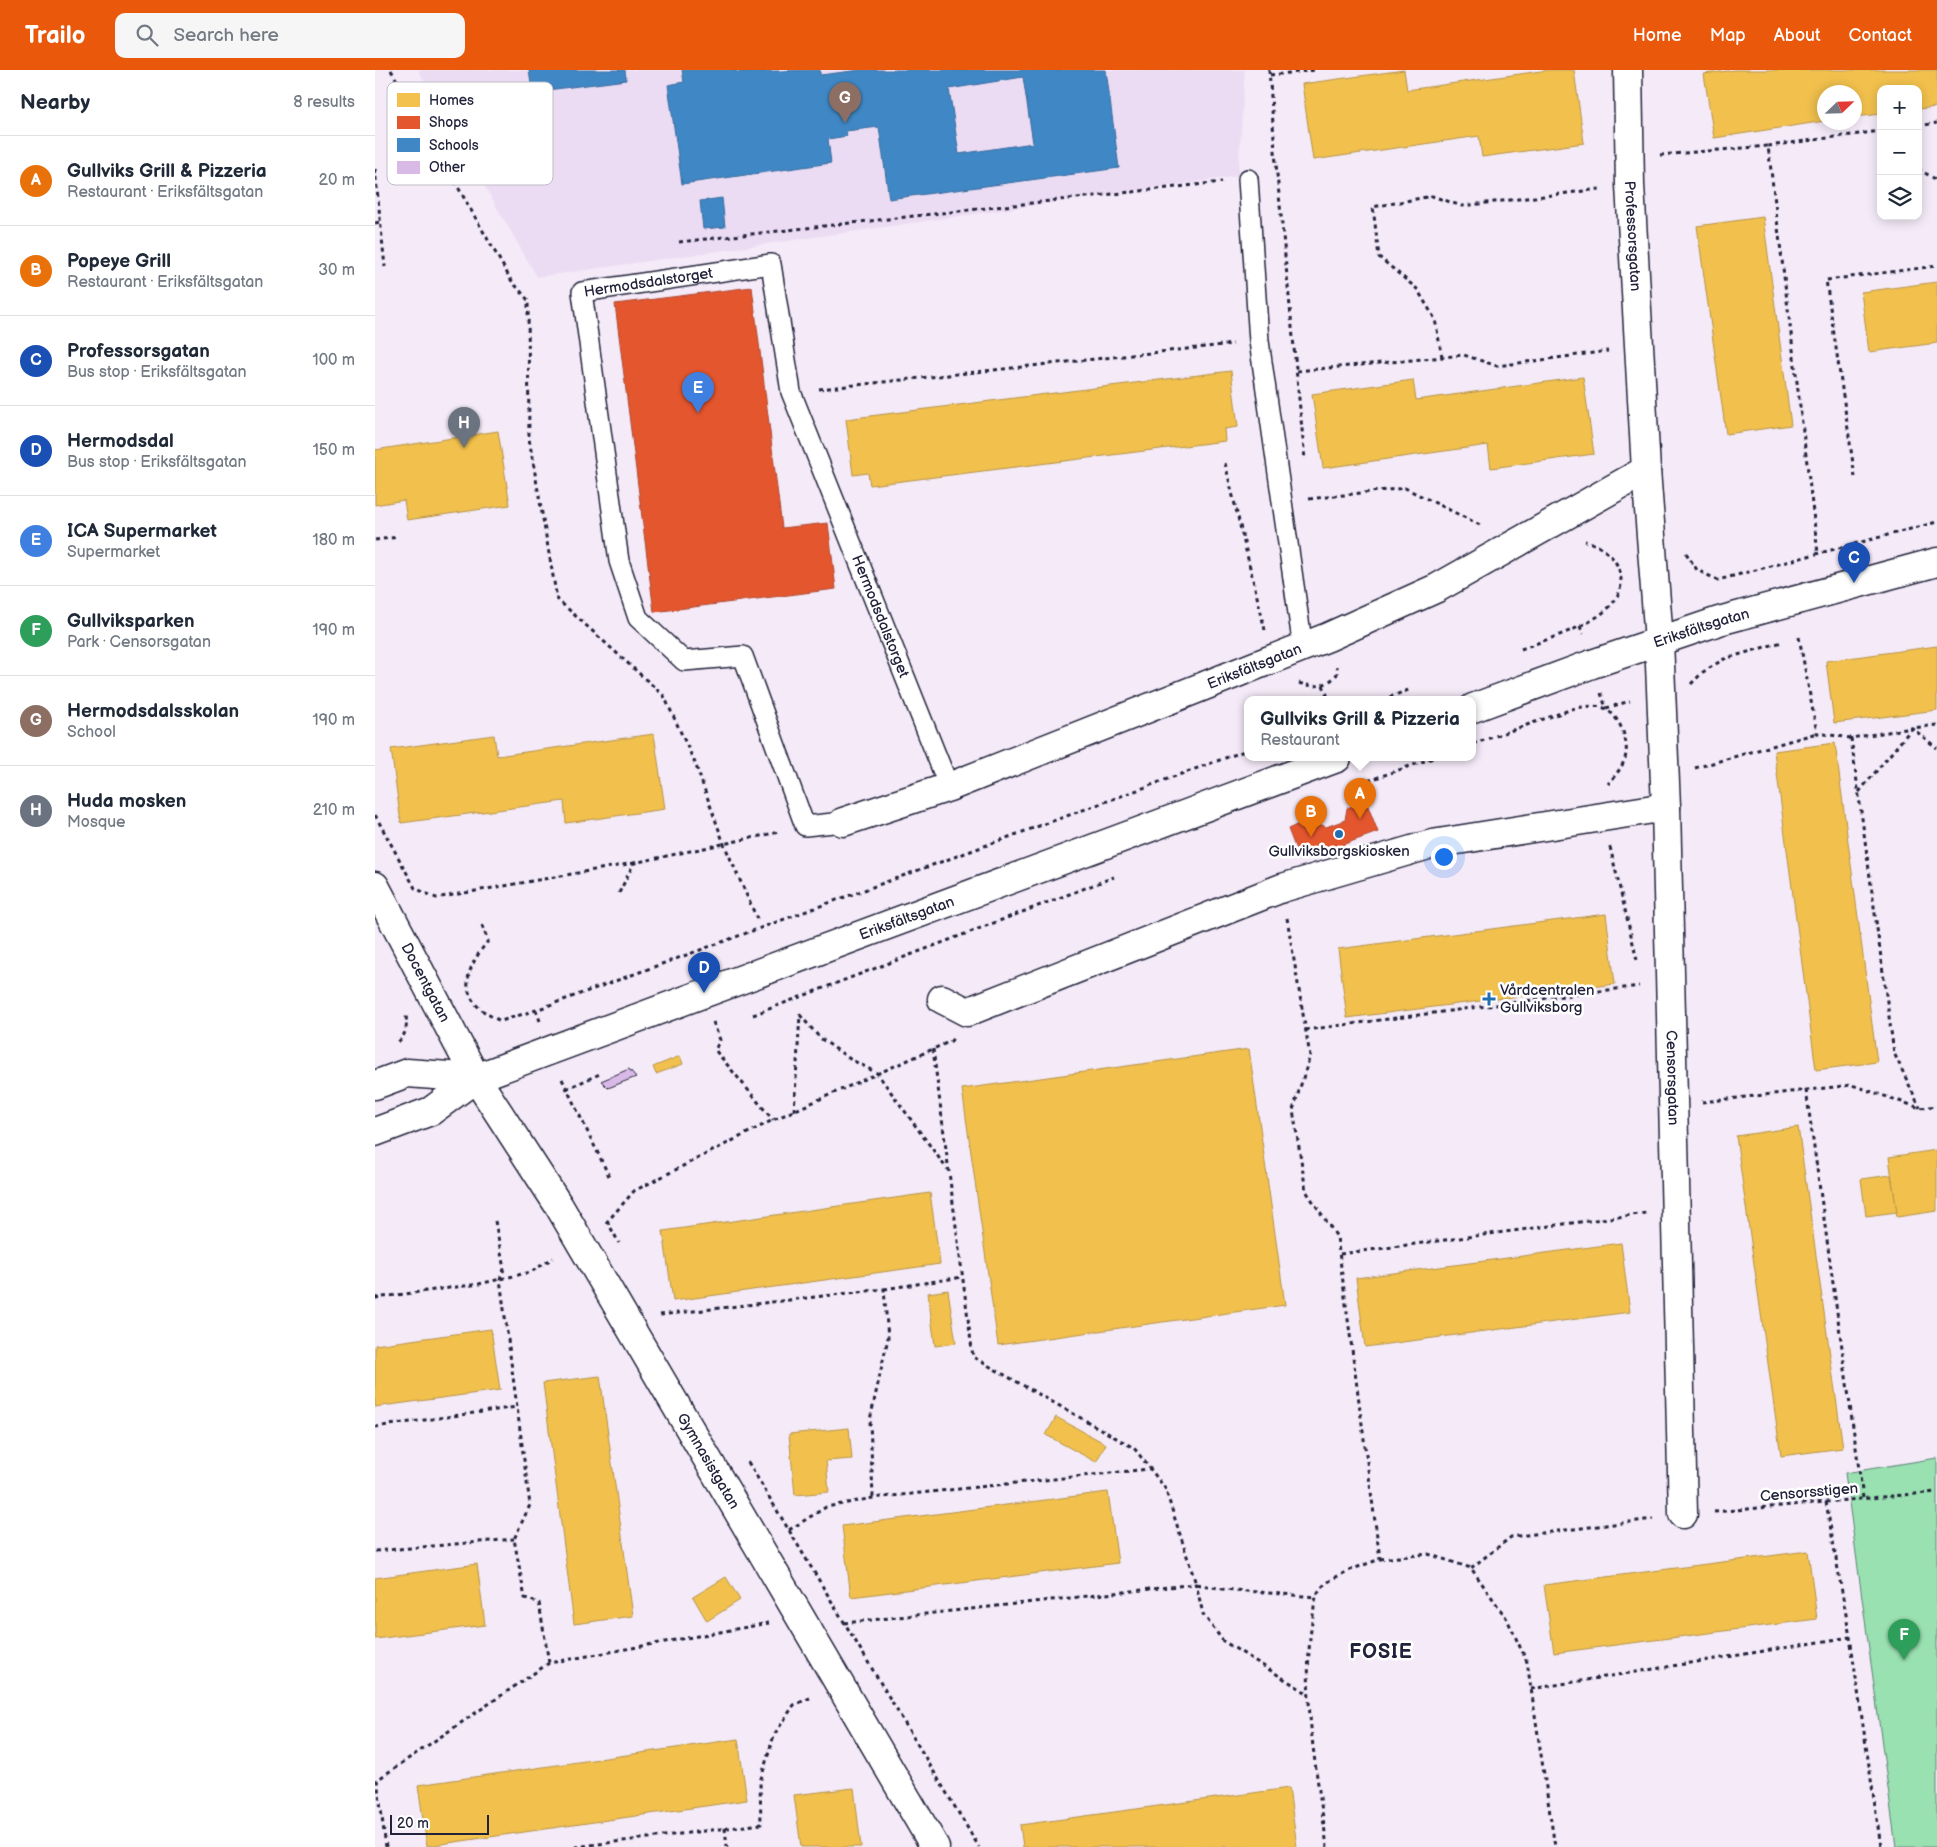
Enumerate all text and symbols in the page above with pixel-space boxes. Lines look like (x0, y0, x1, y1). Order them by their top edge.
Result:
search box (115, 13, 465, 58)
text: Trailo (25, 21, 85, 50)
icon: search (133, 21, 161, 49)
text: Search here (173, 24, 279, 47)
text: Home (1633, 25, 1682, 46)
text: Map (1710, 25, 1746, 46)
text: About (1774, 25, 1821, 46)
text: Contact (1849, 25, 1912, 46)
legend (387, 82, 553, 185)
pin: G (829, 82, 861, 123)
north arrow (1817, 85, 1862, 130)
map controls (1877, 85, 1922, 220)
button: + (1877, 85, 1922, 130)
text: Nearby (20, 90, 90, 115)
text: Homes (429, 92, 474, 109)
text: 8 results (293, 93, 355, 112)
text: Shops (429, 114, 468, 131)
button: − (1877, 130, 1922, 175)
text: Schools (429, 137, 479, 154)
text: Other (429, 159, 466, 176)
text: Gullviks Grill & Pizzeria (67, 160, 267, 183)
text: A (31, 171, 41, 190)
text: 20 m (319, 171, 355, 190)
button: layers (1877, 175, 1922, 220)
street label: Professorsgatan (1620, 180, 1645, 292)
text: Restaurant · Eriksfältsgatan (67, 183, 263, 202)
text: Popeye Grill (67, 250, 171, 273)
text: B (30, 261, 42, 280)
text: 30 m (318, 261, 355, 280)
street label: Hermodsdalstorget (583, 264, 715, 302)
text: Restaurant · Eriksfältsgatan (67, 273, 263, 292)
text: Professorsgatan (67, 340, 210, 363)
text: C (30, 351, 42, 370)
text: 100 m (312, 351, 355, 370)
text: Bus stop · Eriksfältsgatan (67, 363, 247, 382)
pin: E (682, 372, 714, 413)
pin: H (448, 407, 480, 448)
text: Hermodsdal (67, 430, 174, 453)
text: D (30, 441, 42, 460)
text: 150 m (313, 441, 355, 460)
text: Bus stop · Eriksfältsgatan (67, 453, 247, 472)
text: ICA Supermarket (67, 520, 217, 543)
text: E (31, 531, 41, 550)
text: 180 m (313, 531, 355, 550)
pin: C (1838, 542, 1870, 583)
text: Supermarket (67, 543, 160, 562)
street label: Hermodsdalstorget (847, 552, 913, 681)
street label: Eriksfältsgatan (1651, 604, 1751, 653)
text: Gullviksparken (67, 610, 195, 633)
text: F (31, 621, 41, 640)
text: 190 m (313, 621, 355, 640)
text: Park · Censorsgatan (67, 633, 211, 652)
street label: Eriksfältsgatan (1205, 639, 1304, 694)
popup (1244, 696, 1476, 761)
text: Hermodsdalsskolan (67, 700, 239, 723)
text: Gullviks Grill & Pizzeria (1260, 708, 1460, 731)
text: G (30, 711, 42, 730)
text: 190 m (313, 711, 355, 730)
text: School (67, 723, 116, 742)
text: Restaurant (1260, 731, 1340, 750)
pin: A (1344, 778, 1376, 819)
text: Huda mosken (67, 790, 186, 813)
pin: B (1295, 796, 1327, 837)
text: H (30, 801, 42, 820)
text: 210 m (313, 801, 355, 820)
text: Mosque (67, 813, 126, 832)
marker: Gullviksborgskiosken (1333, 828, 1345, 840)
place label: Gullviksborgskiosken (1268, 842, 1410, 861)
your location (1431, 844, 1457, 870)
street label: Eriksfältsgatan (857, 892, 957, 945)
street label: Docentgatan (397, 940, 454, 1026)
pin: D (688, 952, 720, 993)
place label: Vårdcentralen Gullviksborg (1500, 981, 1594, 1017)
marker: Vårdcentralen Gullviksborg (1482, 992, 1496, 1006)
street label: Censorsgatan (1661, 1030, 1683, 1126)
street label: Gymnasistgatan (672, 1410, 744, 1513)
street label: Censorsstigen (1759, 1479, 1859, 1506)
pin: F (1888, 1619, 1920, 1660)
district label: FOSIE (1349, 1640, 1413, 1664)
scale bar (390, 1812, 489, 1835)
text: 20 m (397, 1815, 429, 1832)

